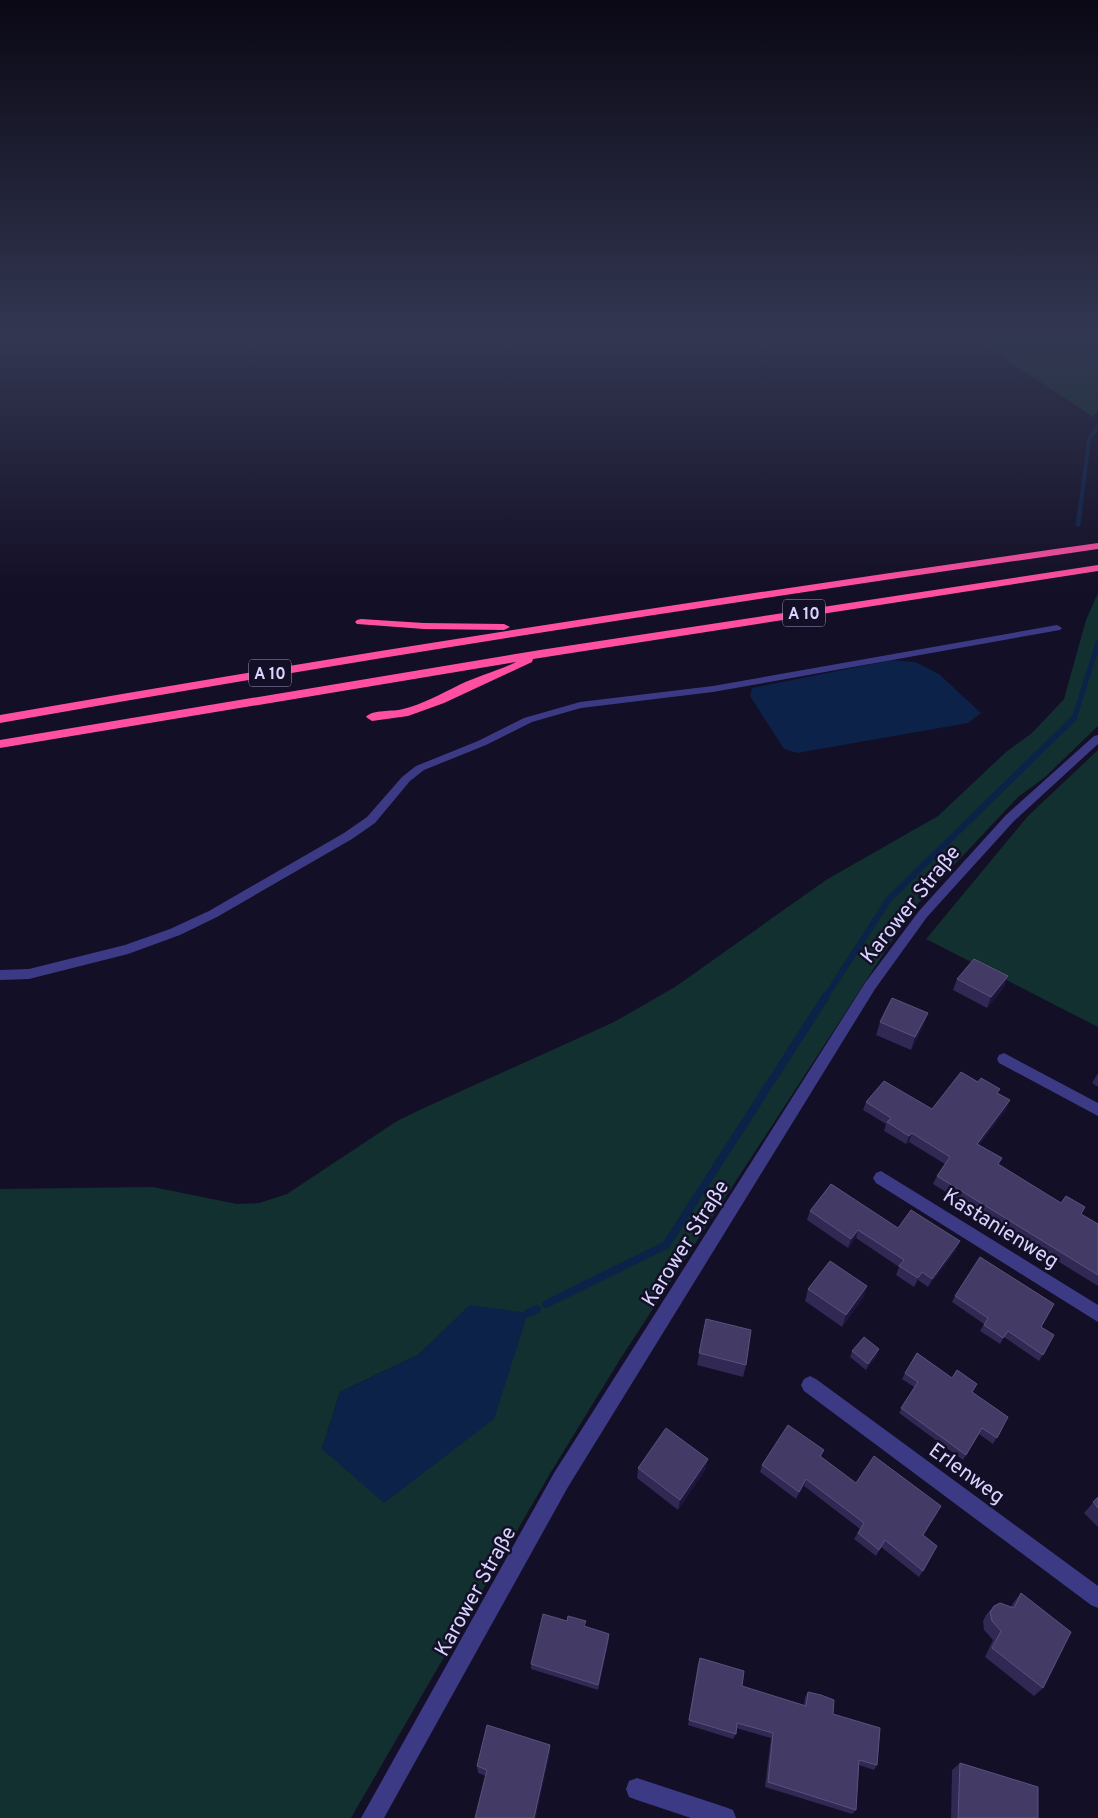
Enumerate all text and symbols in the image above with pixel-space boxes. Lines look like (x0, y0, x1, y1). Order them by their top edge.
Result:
road number: A 10 (783, 600, 825, 626)
road number: A 10 (249, 660, 291, 686)
street label: Karower Straße (855, 840, 967, 970)
street label: Karower Straße (637, 1175, 736, 1312)
street label: Kastanienweg (937, 1183, 1063, 1276)
street label: Erlenweg (923, 1438, 1009, 1511)
street label: Karower Straße (429, 1522, 523, 1662)

